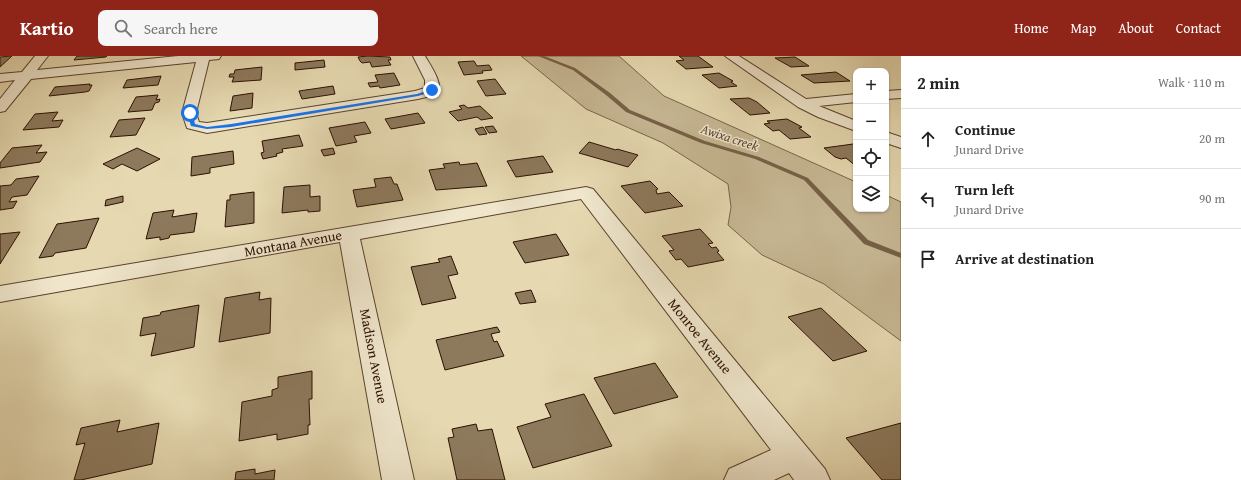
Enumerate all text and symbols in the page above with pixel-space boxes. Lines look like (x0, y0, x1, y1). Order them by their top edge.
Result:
search box (98, 10, 378, 46)
text: Kartio (20, 14, 74, 42)
icon: search (112, 17, 134, 39)
text: Search here (144, 18, 218, 39)
text: Home (1014, 18, 1049, 38)
text: Map (1071, 18, 1096, 38)
text: About (1118, 18, 1154, 38)
text: Contact (1176, 18, 1221, 38)
map controls (853, 68, 889, 212)
button: + (853, 68, 889, 104)
text: 2 min (917, 70, 959, 95)
text: Walk · 110 m (1158, 73, 1225, 92)
route end (423, 81, 441, 99)
route start (181, 104, 199, 122)
button: − (853, 104, 889, 140)
water label: Awixa creek (698, 119, 761, 156)
text: Continue (955, 119, 1016, 140)
icon: ahead (917, 128, 939, 150)
text: 20 m (1199, 129, 1225, 148)
button: locate (853, 140, 889, 176)
text: Junard Drive (955, 140, 1024, 159)
button: layers (853, 176, 889, 212)
text: Turn left (955, 179, 1014, 200)
icon: left (917, 188, 939, 210)
text: 90 m (1199, 189, 1225, 208)
text: Junard Drive (955, 200, 1024, 219)
street label: Montana Avenue (243, 225, 344, 261)
icon: arrive (917, 248, 939, 270)
text: Arrive at destination (955, 248, 1094, 269)
street label: Monroe Avenue (663, 294, 737, 378)
street label: Madison Avenue (355, 307, 393, 406)

